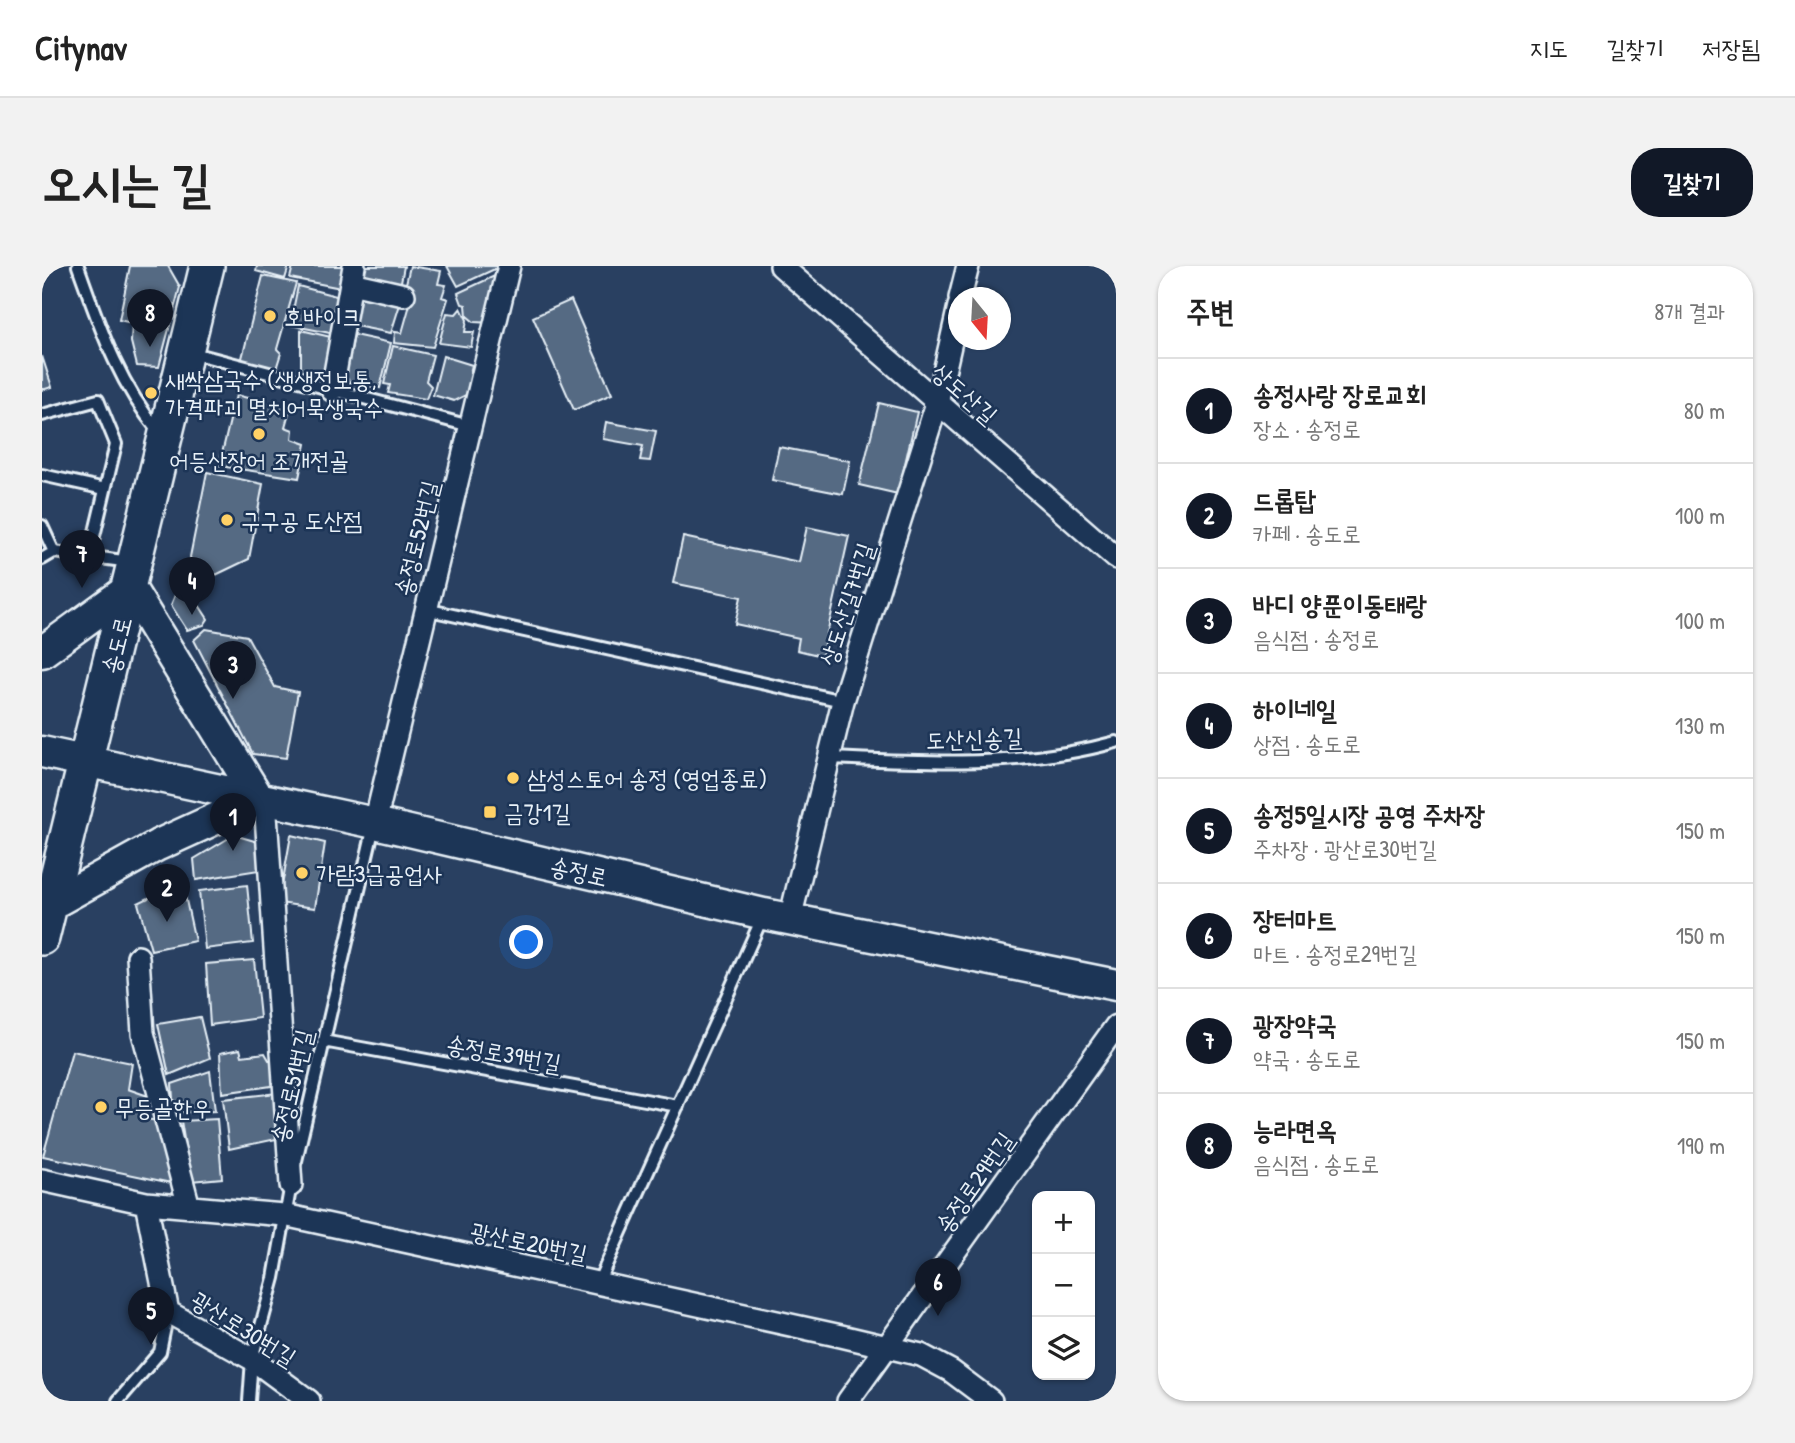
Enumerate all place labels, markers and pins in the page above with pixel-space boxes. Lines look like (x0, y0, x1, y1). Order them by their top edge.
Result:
pin: 8 (127, 289, 173, 347)
place label: 호바이크 (284, 300, 361, 332)
marker: 호바이크 (262, 308, 278, 324)
place label: 새싹삼국수 (생생정보통, 가격파괴 멸치어묵생국수 (165, 363, 383, 423)
marker: 새싹삼국수 (생생정보통, 가격파괴 멸치어묵생국수 (143, 385, 159, 401)
marker: 어등산장어 조개전골 (251, 426, 267, 442)
place label: 어등산장어 조개전골 (169, 444, 349, 476)
place label: 구구공 도산점 (241, 504, 362, 536)
marker: 구구공 도산점 (219, 512, 235, 528)
pin: 7 (59, 530, 105, 588)
pin: 4 (169, 557, 215, 615)
pin: 3 (210, 641, 256, 699)
place label: 삼성스토어 송정 (영업종료) (527, 762, 767, 794)
marker: 삼성스토어 송정 (영업종료) (505, 770, 521, 786)
pin: 1 (210, 793, 256, 851)
place label: 금강1길 (504, 796, 571, 828)
marker: 금강1길 (482, 804, 498, 820)
place label: 가람3급공업사 (316, 857, 443, 889)
pin: 2 (144, 864, 190, 922)
marker: 가람3급공업사 (294, 865, 310, 881)
place label: 무등골한우 (115, 1091, 212, 1123)
marker: 무등골한우 (93, 1099, 109, 1115)
pin: 6 (915, 1258, 961, 1316)
pin: 5 (128, 1287, 174, 1345)

